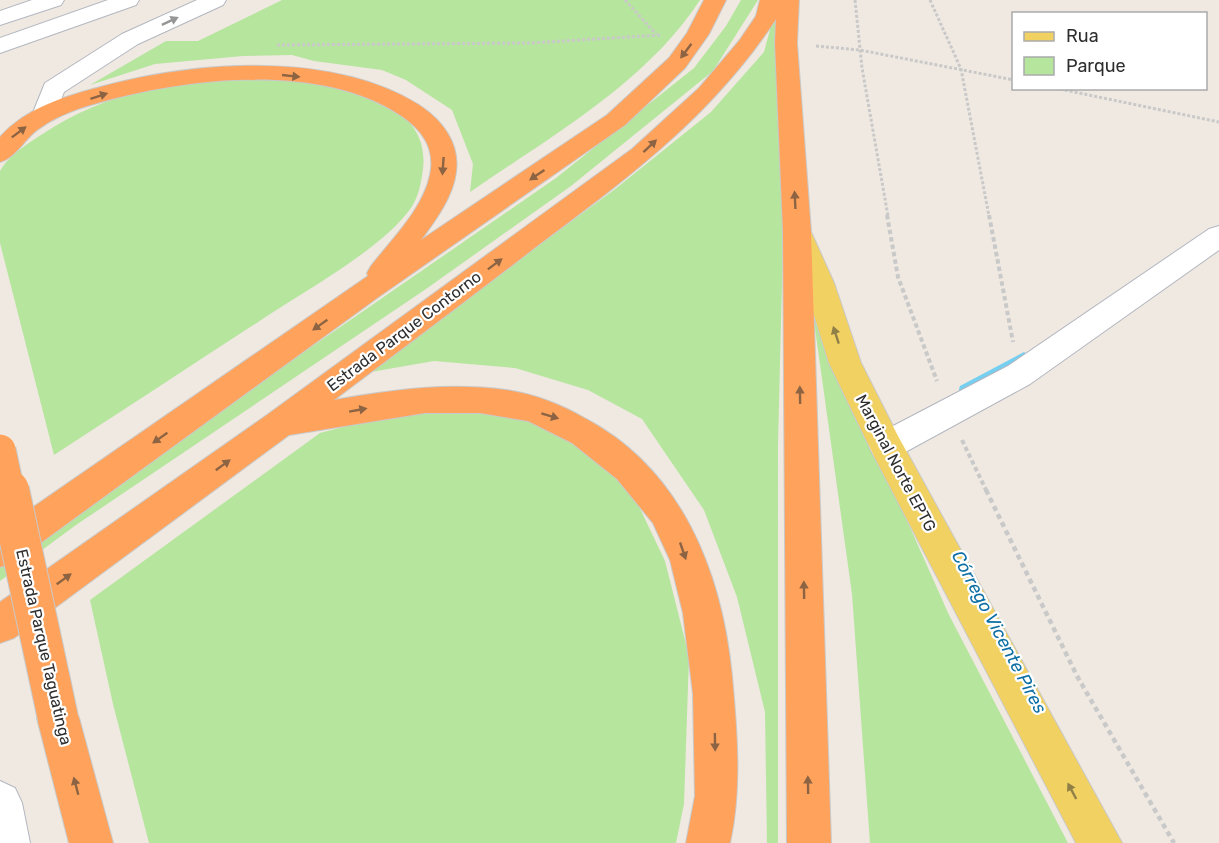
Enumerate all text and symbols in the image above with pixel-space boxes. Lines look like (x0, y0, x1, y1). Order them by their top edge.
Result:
legend (1012, 12, 1207, 90)
one-way arrow (161, 16, 178, 25)
text: Rua (1066, 25, 1099, 47)
one-way arrow (680, 42, 692, 58)
text: Parque (1066, 55, 1126, 77)
one-way arrow (282, 71, 301, 81)
one-way arrow (90, 91, 108, 100)
one-way arrow (12, 127, 27, 139)
one-way arrow (643, 139, 658, 153)
one-way arrow (438, 156, 448, 175)
one-way arrow (529, 169, 545, 180)
one-way arrow (790, 190, 800, 209)
one-way arrow (487, 258, 502, 270)
street label: Estrada Parque Contorno (323, 267, 485, 395)
one-way arrow (312, 319, 328, 331)
one-way arrow (831, 326, 840, 344)
one-way arrow (795, 385, 805, 404)
street label: Marginal Norte EPTG (852, 391, 940, 535)
one-way arrow (348, 405, 367, 414)
one-way arrow (541, 412, 559, 421)
one-way arrow (153, 432, 169, 444)
one-way arrow (214, 459, 230, 471)
one-way arrow (678, 542, 688, 560)
street label: Estrada Parque Taguatinga (12, 547, 76, 747)
water label: Córrego Vicente Pires (947, 547, 1051, 717)
one-way arrow (56, 573, 72, 585)
one-way arrow (799, 580, 809, 599)
one-way arrow (710, 732, 720, 751)
one-way arrow (803, 775, 813, 794)
one-way arrow (71, 777, 81, 796)
one-way arrow (1067, 783, 1077, 800)

